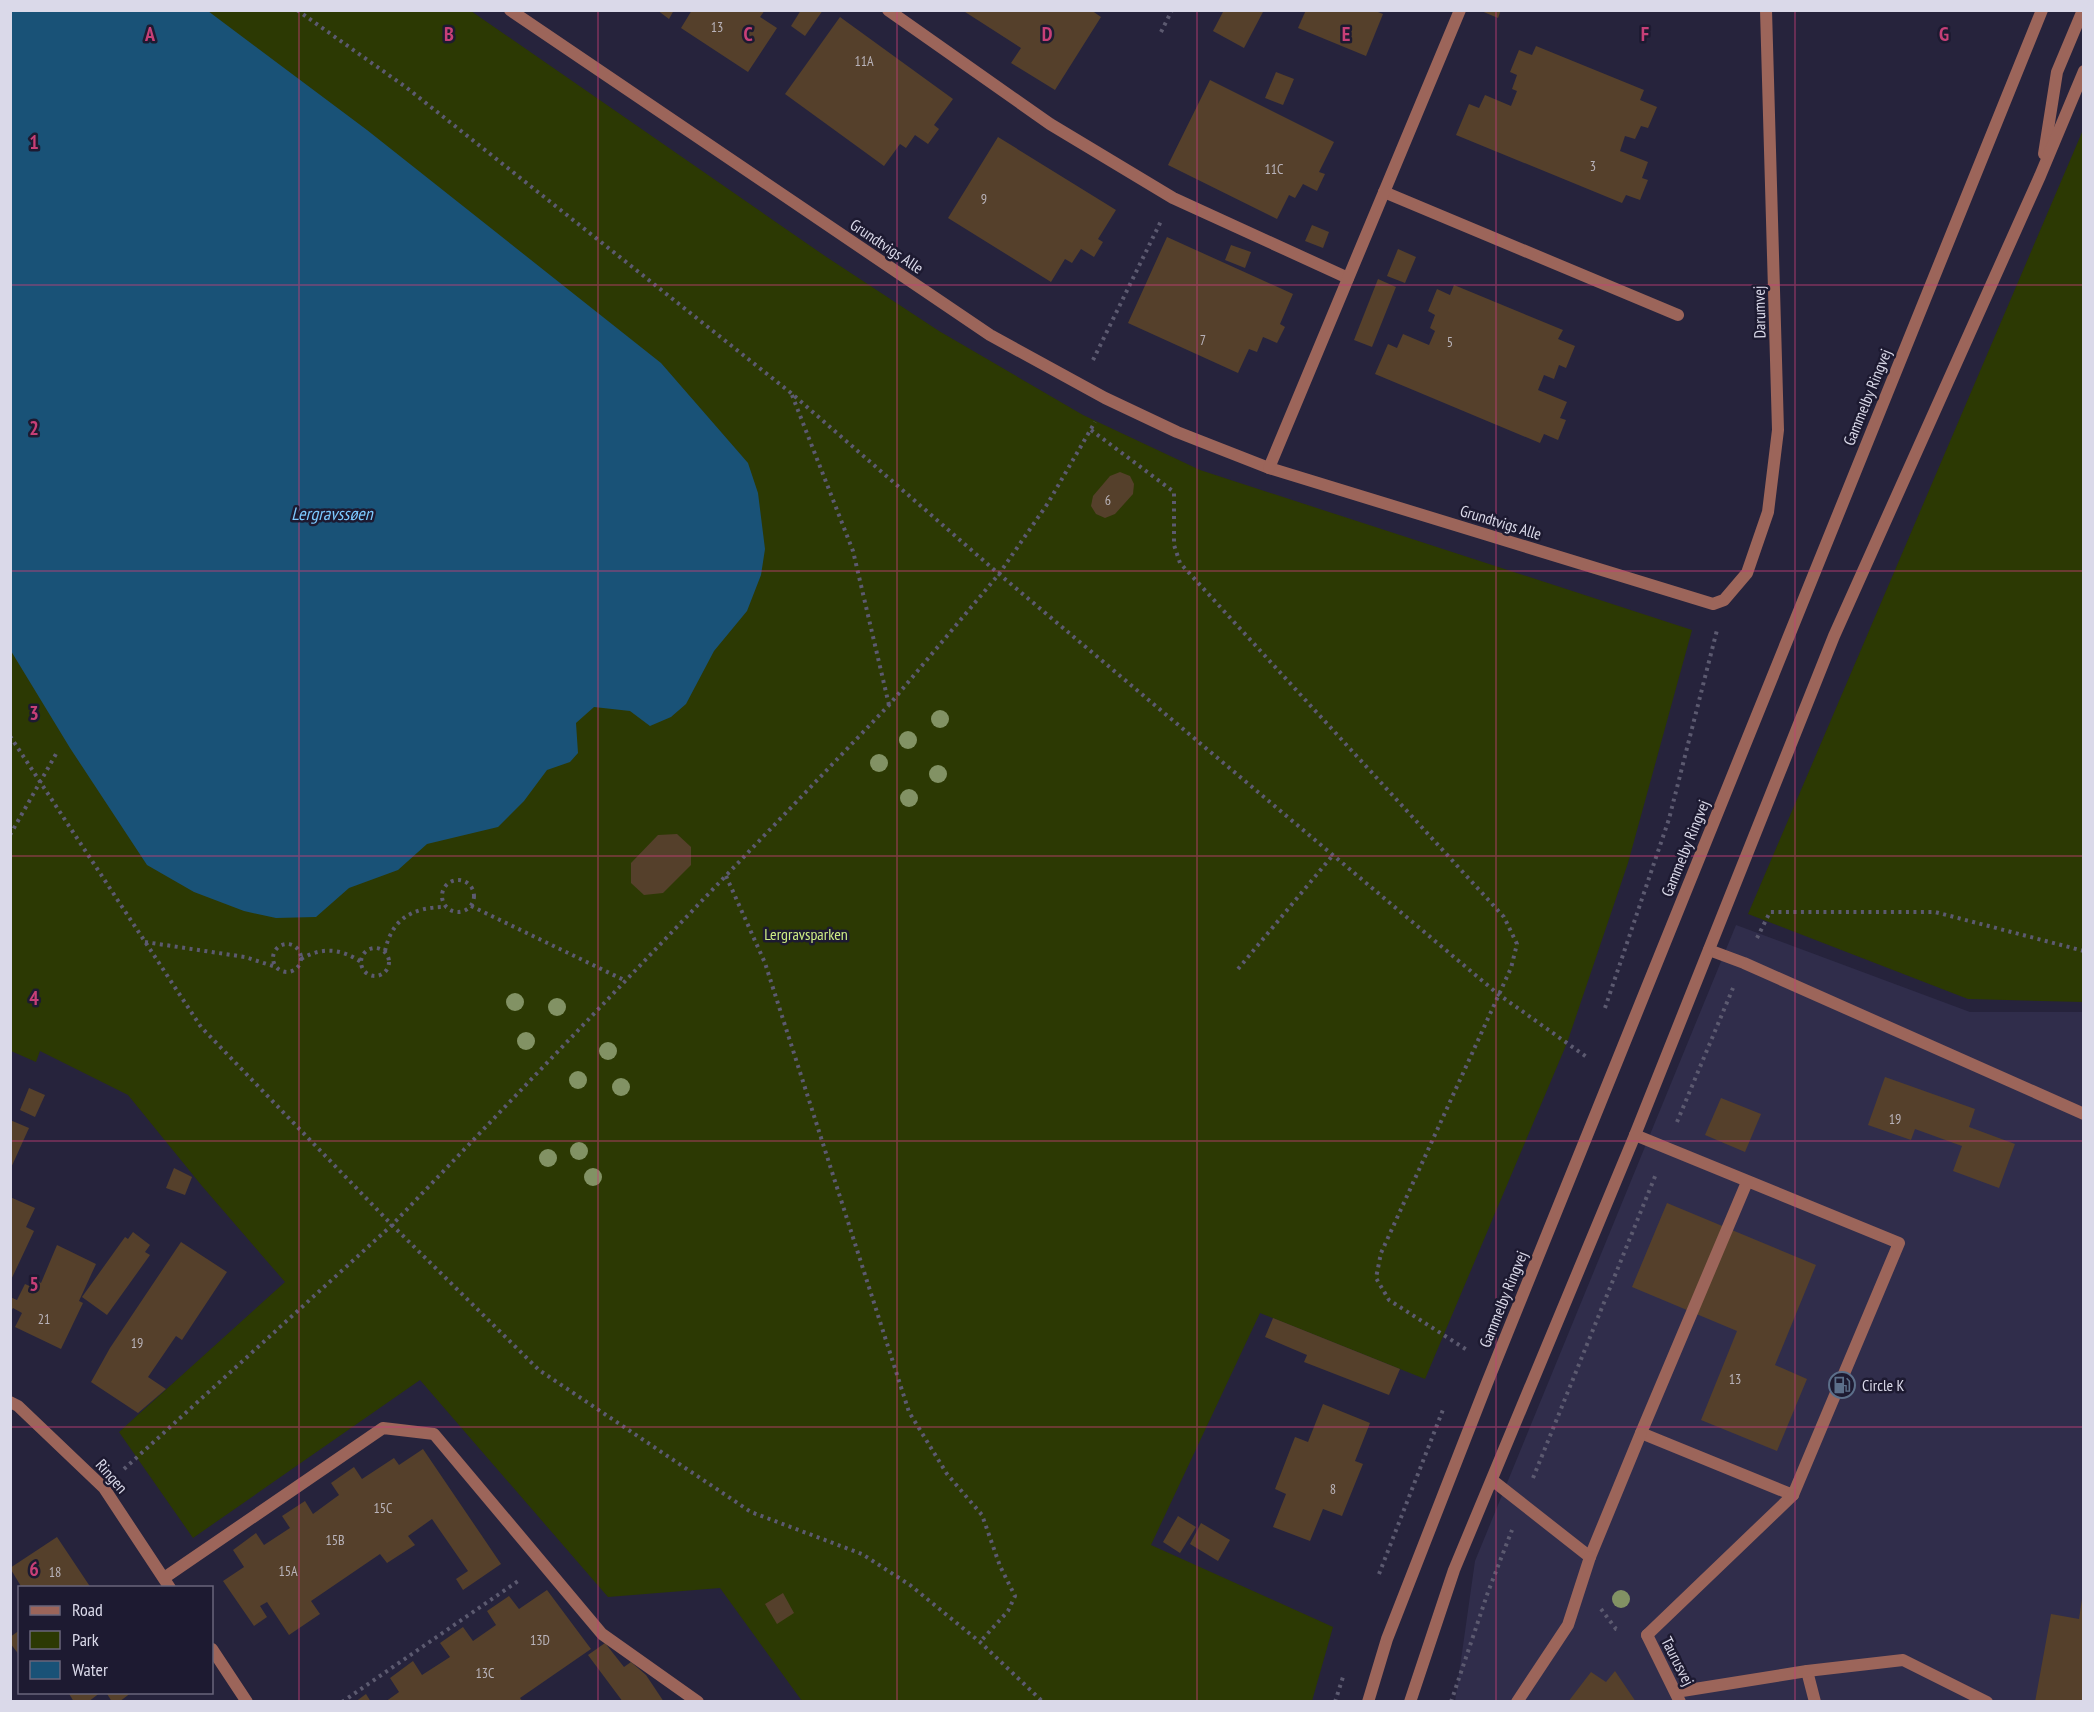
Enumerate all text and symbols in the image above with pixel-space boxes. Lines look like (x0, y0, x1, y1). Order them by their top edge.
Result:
house number: 13 (711, 18, 723, 36)
text: A (144, 21, 156, 47)
text: B (444, 21, 454, 47)
text: C (743, 21, 753, 47)
text: D (1042, 21, 1053, 47)
text: E (1342, 21, 1350, 47)
text: F (1641, 21, 1649, 47)
text: G (1939, 21, 1949, 47)
house number: 11A (854, 52, 874, 70)
text: 1 (29, 129, 39, 155)
house number: 3 (1590, 157, 1596, 175)
house number: 11C (1264, 160, 1284, 178)
house number: 9 (981, 190, 987, 208)
street label: Grundtvigs Alle (847, 214, 927, 278)
street label: Darumvej (1749, 285, 1769, 339)
house number: 7 (1200, 331, 1206, 349)
house number: 5 (1447, 333, 1453, 351)
street label: Gammelby Ringvej (1839, 346, 1895, 448)
text: 2 (29, 415, 39, 441)
house number: 6 (1105, 491, 1111, 509)
street label: Grundtvigs Alle (1458, 500, 1544, 544)
water label: Lergravssøen (291, 502, 374, 525)
text: 3 (29, 700, 39, 726)
street label: Gammelby Ringvej (1657, 797, 1713, 899)
park label: Lergravsparken (764, 924, 848, 944)
text: 4 (29, 985, 39, 1011)
house number: 19 (1889, 1110, 1901, 1128)
street label: Gammelby Ringvej (1475, 1248, 1531, 1350)
text: 5 (29, 1271, 39, 1297)
house number: 21 (38, 1310, 50, 1328)
house number: 19 (131, 1334, 143, 1352)
house number: 13 (1729, 1370, 1741, 1388)
fuel station icon: Circle K (1827, 1370, 1857, 1400)
place label: Circle K (1862, 1375, 1905, 1395)
street label: Ringen (92, 1455, 132, 1497)
house number: 8 (1330, 1480, 1336, 1498)
house number: 15C (373, 1499, 393, 1517)
house number: 15B (325, 1531, 345, 1549)
text: 6 (29, 1556, 39, 1582)
house number: 15A (278, 1562, 298, 1580)
house number: 18 (49, 1563, 61, 1581)
legend (18, 1586, 213, 1694)
text: Road (72, 1598, 103, 1621)
text: Park (72, 1628, 99, 1651)
house number: 13D (530, 1631, 550, 1649)
street label: Taurusvej (1657, 1633, 1699, 1689)
text: Water (72, 1658, 108, 1681)
house number: 13C (475, 1664, 495, 1682)

